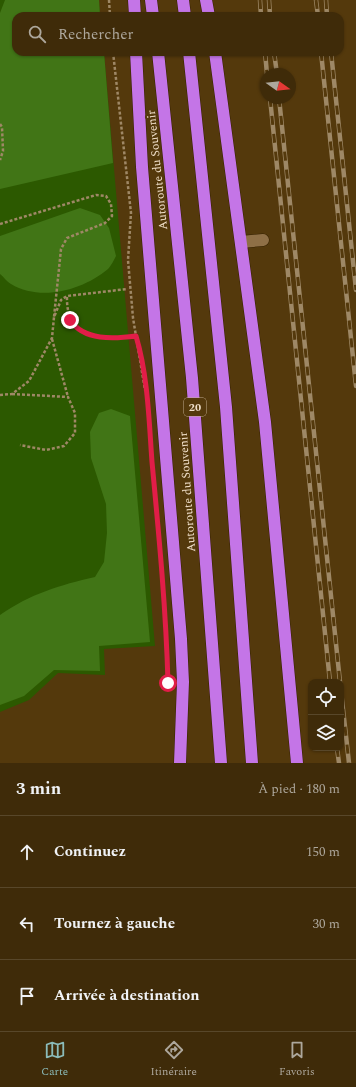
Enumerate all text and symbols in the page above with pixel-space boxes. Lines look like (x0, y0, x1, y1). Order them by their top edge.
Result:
search box (12, 12, 344, 56)
icon: search (26, 23, 48, 45)
text: Rechercher (58, 23, 133, 46)
north arrow (260, 68, 296, 104)
street label: Autoroute du Souvenir (142, 109, 173, 231)
route end (61, 311, 79, 329)
road number: 20 (184, 398, 206, 416)
street label: Autoroute du Souvenir (174, 431, 201, 553)
route start (159, 674, 177, 692)
map controls (308, 679, 344, 751)
button: locate (308, 679, 344, 715)
button: layers (308, 715, 344, 751)
text: 3 min (16, 776, 61, 802)
text: À pied · 180 m (258, 779, 340, 799)
text: Continuez (54, 840, 126, 863)
icon: ahead (16, 841, 38, 863)
text: 150 m (306, 842, 340, 862)
text: Tournez à gauche (54, 912, 175, 935)
icon: left (16, 913, 38, 935)
text: 30 m (313, 914, 340, 934)
text: Arrivée à destination (54, 984, 200, 1007)
icon: arrive (16, 985, 38, 1007)
tab: Carte (41, 1039, 68, 1080)
tab: Itinéraire (150, 1039, 197, 1080)
tab: Favoris (279, 1039, 315, 1080)

